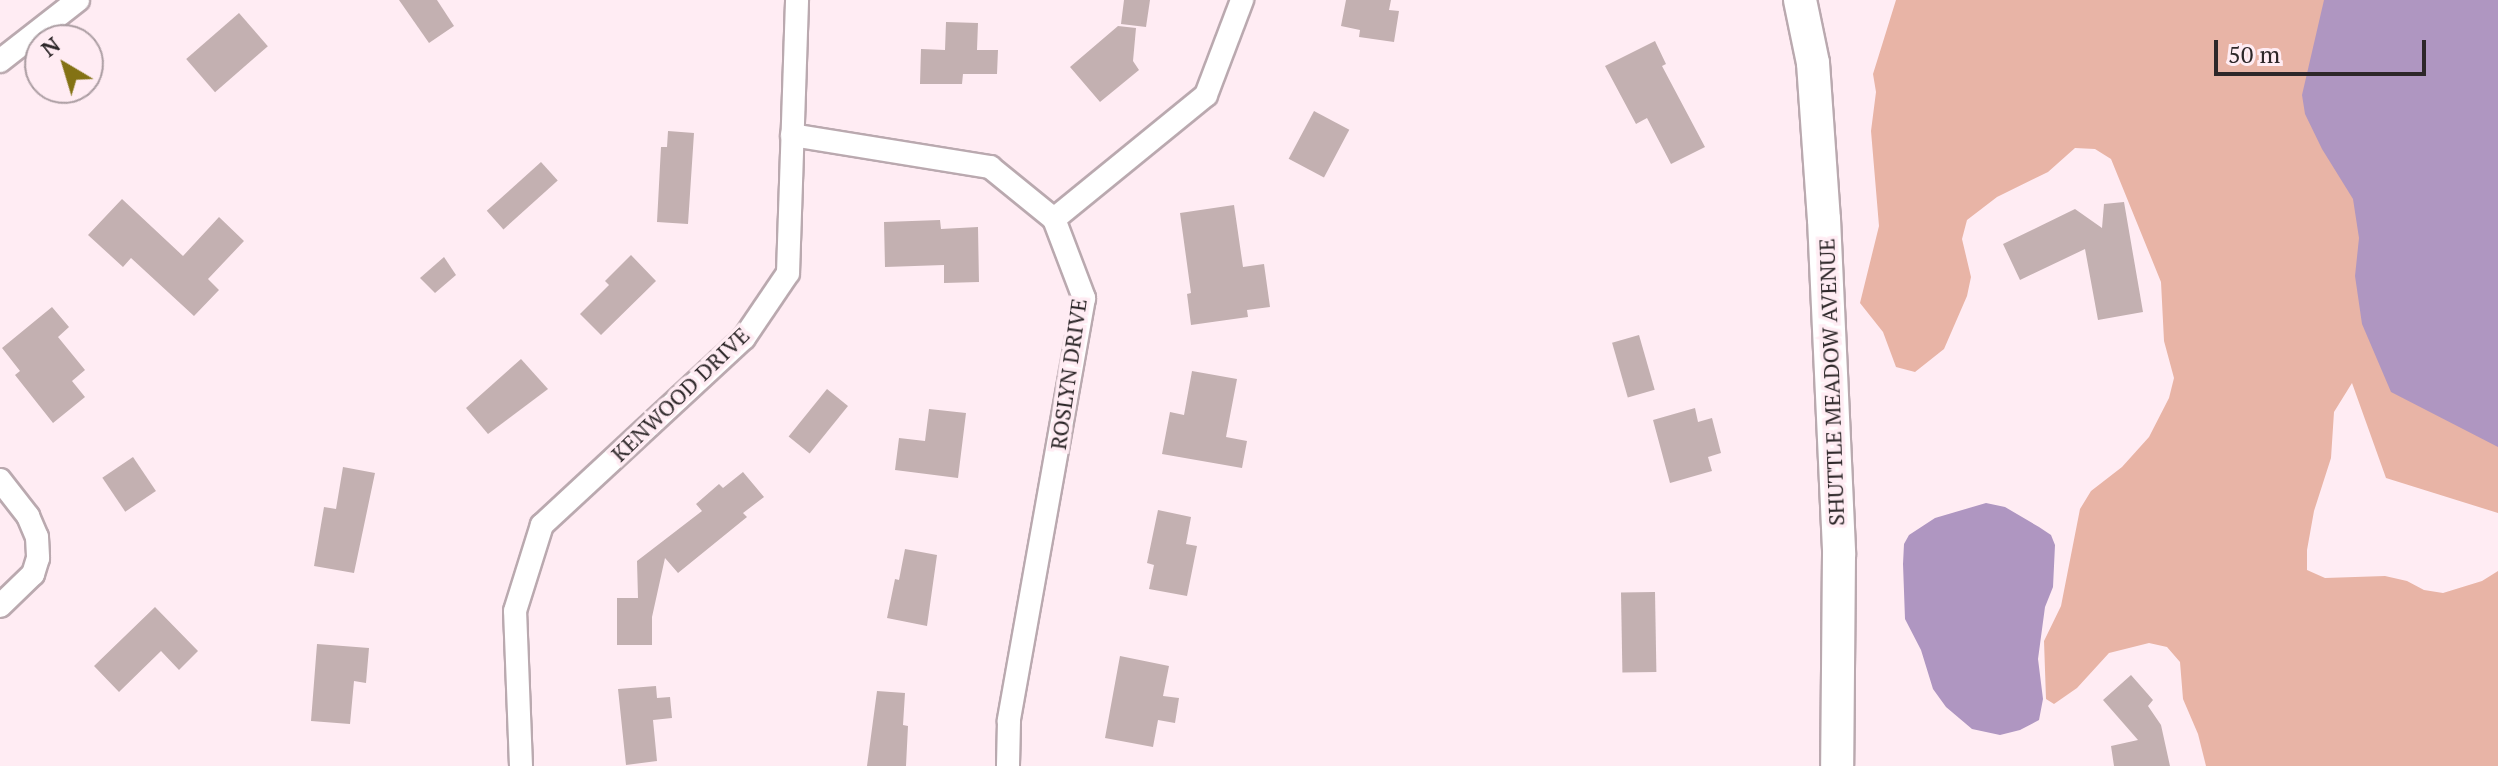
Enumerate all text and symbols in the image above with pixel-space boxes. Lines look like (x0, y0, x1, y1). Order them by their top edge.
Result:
north arrow (24, 24, 104, 104)
scale bar (2218, 24, 2430, 74)
text: N (35, 30, 66, 63)
text: 50 m (2228, 38, 2280, 70)
street label: SHUTTLE MEADOW AVENUE (1813, 237, 1849, 527)
street label: ROSLYN DRIVE (1044, 297, 1092, 451)
street label: KENWOOD DRIVE (606, 321, 754, 467)

